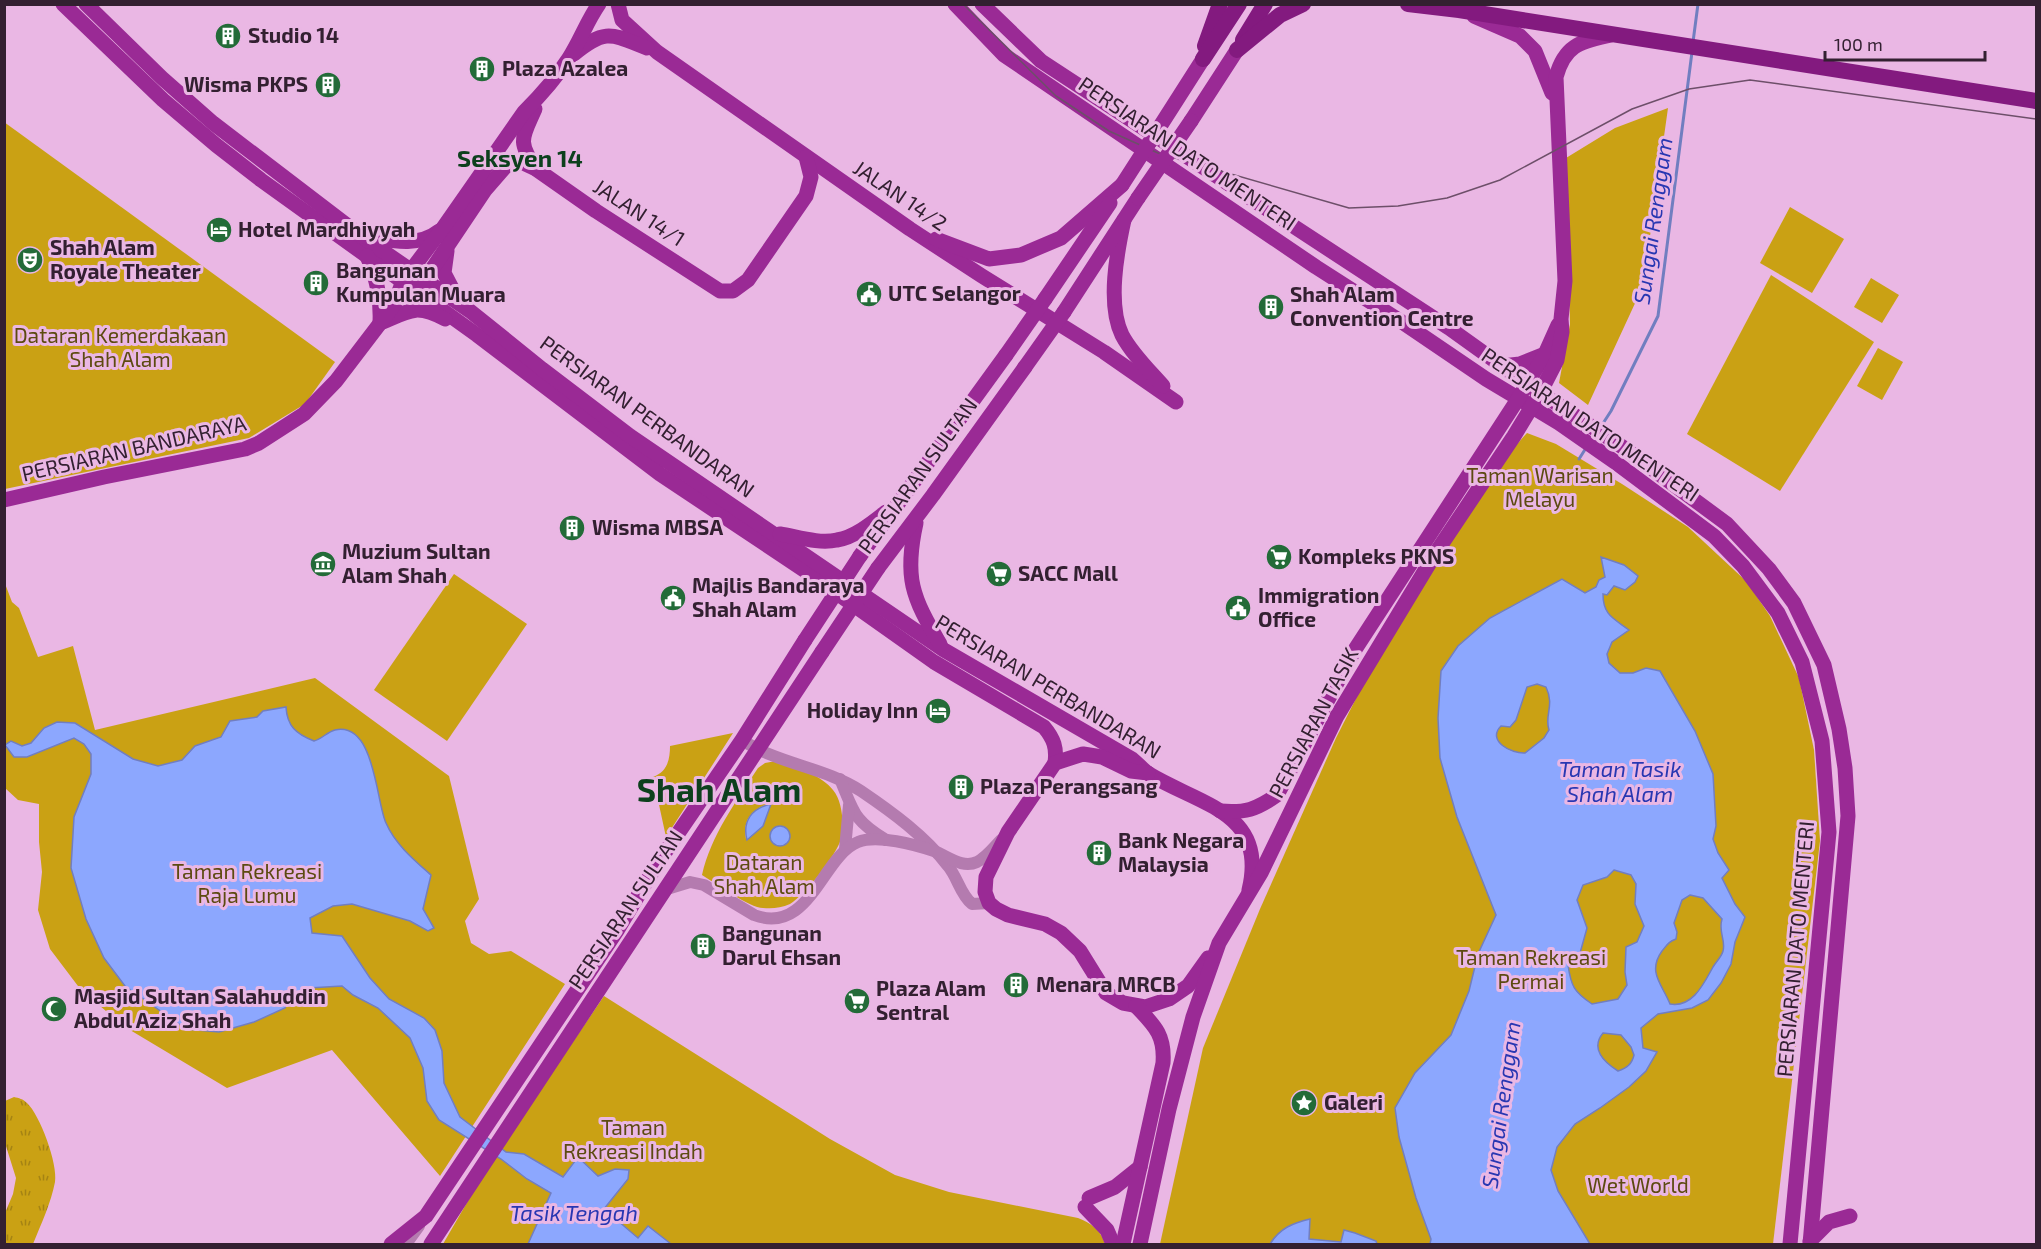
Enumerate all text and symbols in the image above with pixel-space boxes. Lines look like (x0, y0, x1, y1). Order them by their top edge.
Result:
building icon: Studio 14 (213, 21, 243, 51)
place label: Studio 14 (248, 22, 339, 47)
scale bar (1825, 24, 1986, 62)
text: 100 m (1834, 33, 1883, 55)
building icon: Plaza Azalea (467, 54, 497, 84)
place label: Plaza Azalea (502, 55, 628, 80)
building icon: Wisma PKPS (313, 70, 343, 100)
place label: Wisma PKPS (184, 71, 308, 96)
street label: PERSIARAN DATO MENTERI (1074, 71, 1301, 235)
water label: Sungai Renggam (1627, 136, 1677, 306)
district label: Seksyen 14 (457, 143, 583, 172)
street label: JALAN 14/2 (849, 154, 952, 235)
street label: JALAN 14/1 (589, 173, 690, 251)
hotel icon: Hotel Mardhiyyah (204, 215, 234, 245)
place label: Hotel Mardhiyyah (238, 216, 415, 242)
place label: Shah Alam Royale Theater (50, 234, 201, 284)
theatre icon: Shah Alam Royale Theater (15, 245, 45, 275)
place label: Bangunan Kumpulan Muara (336, 257, 506, 306)
building icon: Bangunan Kumpulan Muara (301, 268, 331, 298)
public building icon: UTC Selangor (854, 279, 884, 309)
place label: UTC Selangor (888, 280, 1021, 305)
place label: Shah Alam Convention Centre (1290, 281, 1474, 330)
building icon: Shah Alam Convention Centre (1256, 292, 1286, 322)
park label: Dataran Kemerdakaan Shah Alam (14, 322, 226, 371)
street label: PERSIARAN PERBANDARAN (536, 330, 760, 502)
street label: PERSIARAN DATO MENTERI (1477, 342, 1704, 506)
street label: PERSIARAN SULTAN (852, 392, 982, 558)
street label: PERSIARAN BANDARAYA (19, 410, 248, 486)
park label: Taman Warisan Melayu (1466, 462, 1614, 511)
building icon: Wisma MBSA (557, 513, 587, 543)
place label: Wisma MBSA (592, 514, 723, 539)
place label: Muzium Sultan Alam Shah (342, 538, 491, 587)
supermarket icon: Kompleks PKNS (1264, 542, 1294, 572)
place label: Kompleks PKNS (1298, 543, 1454, 568)
museum icon: Muzium Sultan Alam Shah (308, 549, 338, 579)
supermarket icon: SACC Mall (984, 559, 1014, 589)
place label: SACC Mall (1018, 560, 1118, 585)
place label: Majlis Bandaraya Shah Alam (692, 572, 864, 621)
place label: Immigration Office (1258, 582, 1379, 631)
public building icon: Majlis Bandaraya Shah Alam (658, 583, 688, 613)
public building icon: Immigration Office (1223, 593, 1253, 623)
street label: PERSIARAN PERBANDARAN (931, 608, 1166, 763)
street label: PERSIARAN TASIK (1263, 643, 1363, 802)
hotel icon: Holiday Inn (923, 696, 953, 726)
place label: Holiday Inn (807, 697, 918, 723)
water label: Taman Tasik Shah Alam (1559, 755, 1681, 806)
district label: Shah Alam (637, 769, 801, 809)
building icon: Plaza Perangsang (946, 772, 976, 802)
place label: Plaza Perangsang (980, 773, 1158, 798)
street label: PERSIARAN DATO MENTERI (1771, 820, 1818, 1078)
street label: PERSIARAN SULTAN (562, 825, 687, 993)
place label: Bank Negara Malaysia (1118, 827, 1244, 877)
building icon: Bank Negara Malaysia (1084, 838, 1114, 868)
park label: Dataran Shah Alam (713, 849, 815, 898)
park label: Taman Rekreasi Raja Lumu (172, 858, 322, 908)
place label: Bangunan Darul Ehsan (722, 920, 841, 969)
building icon: Bangunan Darul Ehsan (688, 931, 718, 961)
park label: Taman Rekreasi Permai (1456, 944, 1606, 993)
building icon: Menara MRCB (1001, 970, 1031, 1000)
place label: Menara MRCB (1036, 971, 1176, 996)
place label: Plaza Alam Sentral (876, 975, 986, 1024)
place label: Masjid Sultan Salahuddin Abdul Aziz Shah (74, 983, 326, 1032)
supermarket icon: Plaza Alam Sentral (842, 986, 872, 1016)
mosque icon: Masjid Sultan Salahuddin Abdul Aziz Shah (39, 994, 69, 1024)
water label: Sungai Renggam (1475, 1020, 1525, 1190)
place icon: Galeri (1289, 1088, 1319, 1118)
place label: Galeri (1324, 1089, 1383, 1114)
park label: Taman Rekreasi Indah (563, 1114, 703, 1163)
park label: Wet World (1587, 1172, 1689, 1197)
water label: Tasik Tengah (510, 1199, 638, 1225)

